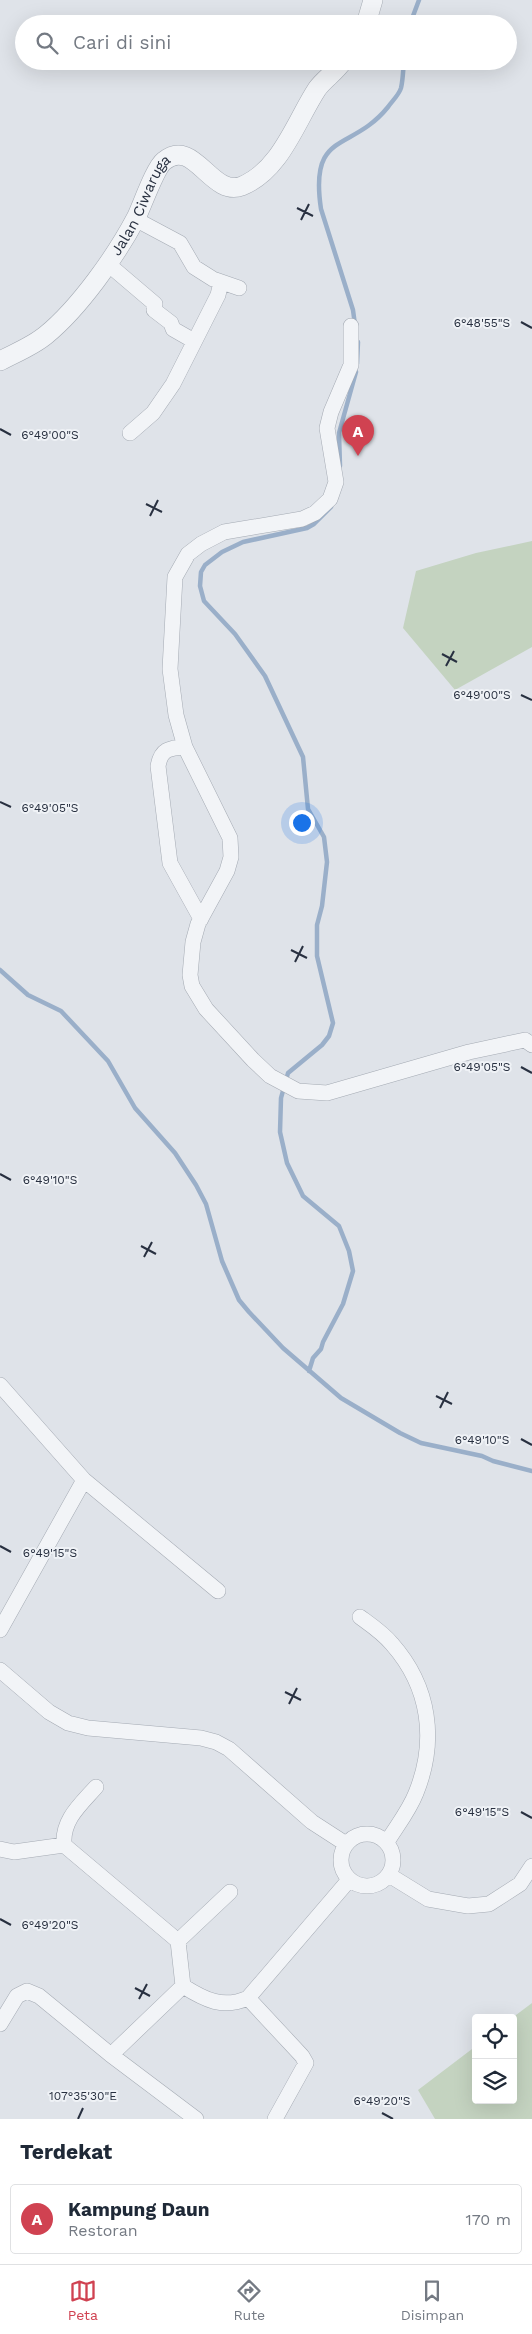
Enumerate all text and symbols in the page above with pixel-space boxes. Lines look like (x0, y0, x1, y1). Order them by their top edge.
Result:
search box (15, 15, 517, 70)
icon: search (33, 29, 61, 57)
text: Cari di sini (73, 31, 171, 54)
street label: Jalan Ciwaruga (107, 150, 174, 259)
text: 6°48'55"S (454, 316, 510, 330)
pin: A (342, 415, 374, 456)
text: 6°49'00"S (21, 428, 79, 442)
text: 6°49'00"S (453, 688, 511, 702)
text: 6°49'05"S (21, 801, 79, 815)
your location (289, 810, 315, 836)
text: 6°49'05"S (453, 1060, 511, 1074)
text: 6°49'10"S (23, 1173, 77, 1187)
text: 6°49'10"S (455, 1433, 509, 1447)
text: 6°49'15"S (23, 1546, 77, 1560)
text: 6°49'15"S (455, 1805, 509, 1819)
text: 6°49'20"S (21, 1918, 79, 1932)
map controls (472, 2014, 517, 2104)
button: locate (472, 2014, 517, 2059)
button: layers (472, 2059, 517, 2104)
text: 107°35'30"E (49, 2089, 117, 2103)
text: 6°49'20"S (353, 2094, 411, 2108)
text: Terdekat (20, 2139, 112, 2164)
text: Kampung Daun (68, 2198, 210, 2221)
text: A (32, 2210, 42, 2229)
text: 170 m (465, 2210, 511, 2229)
text: Restoran (68, 2221, 138, 2240)
tab: Peta (68, 2277, 98, 2323)
tab: Rute (233, 2277, 265, 2323)
tab: Disimpan (401, 2277, 464, 2323)

